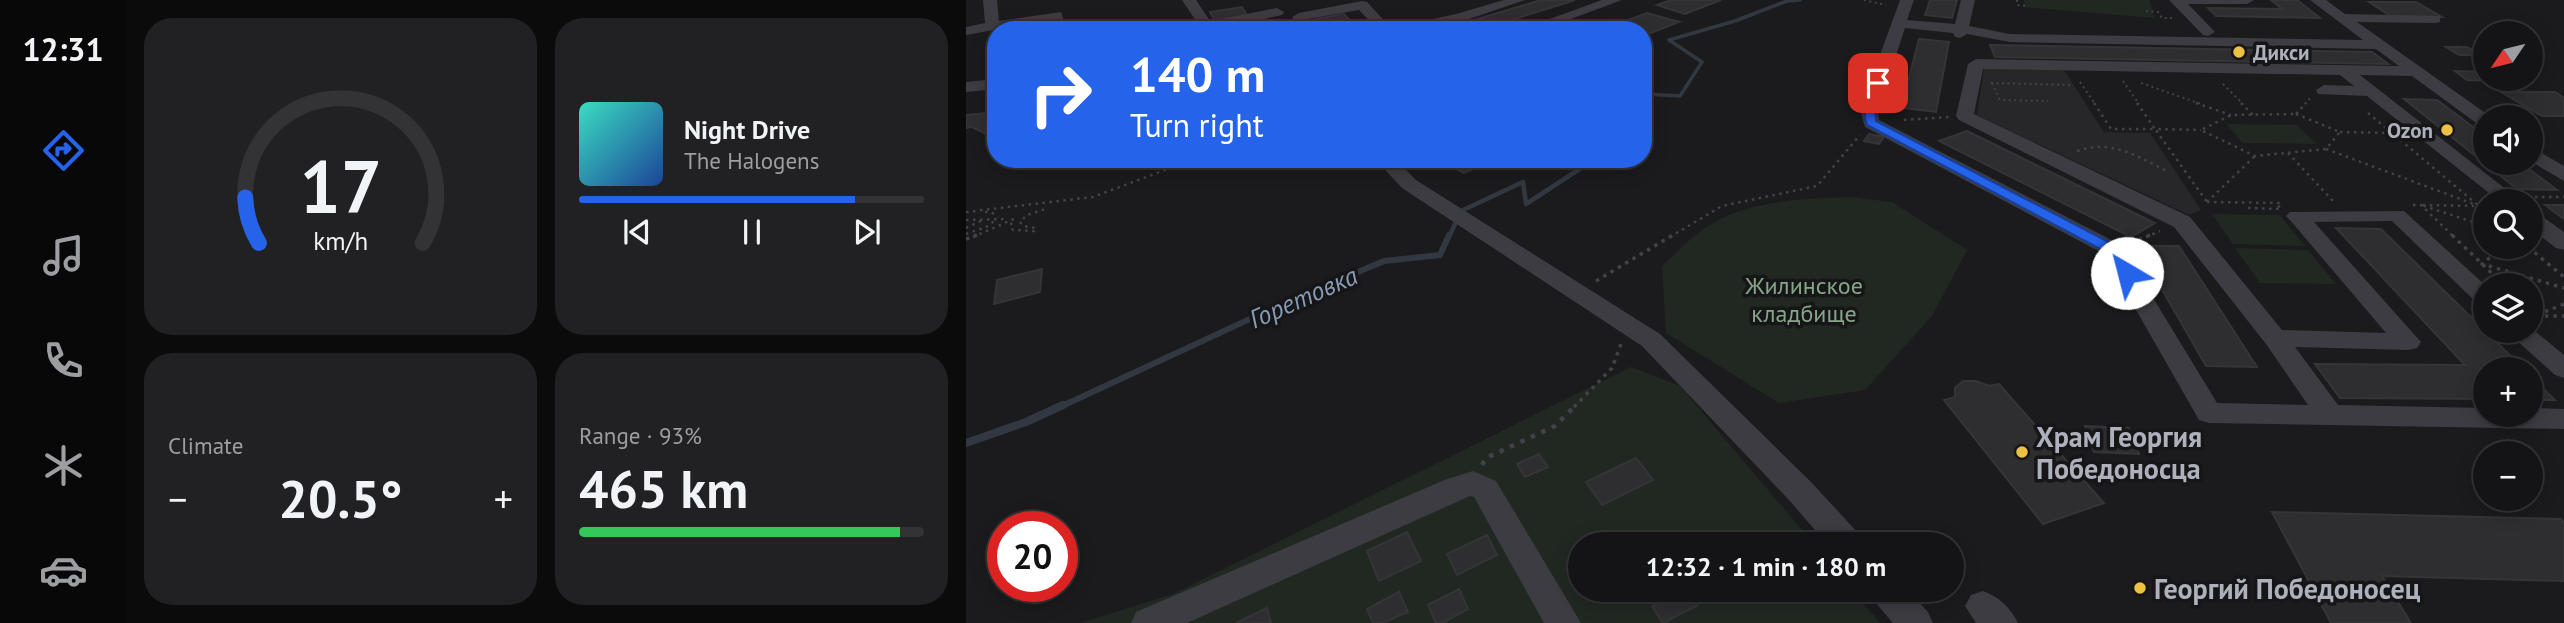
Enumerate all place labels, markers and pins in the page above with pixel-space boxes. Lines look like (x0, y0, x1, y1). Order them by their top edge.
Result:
place label: Дикси (2253, 39, 2310, 66)
marker: Дикси (2231, 44, 2247, 60)
pin (1848, 53, 1908, 113)
place label: Ozon (2387, 117, 2433, 144)
marker: Ozon (2439, 122, 2455, 138)
place label: Храм Георгия Победоносца (2036, 418, 2202, 487)
marker: Храм Георгия Победоносца (2014, 444, 2030, 460)
place label: Георгий Победоносец (2154, 570, 2421, 607)
marker: Георгий Победоносец (2132, 580, 2148, 596)

